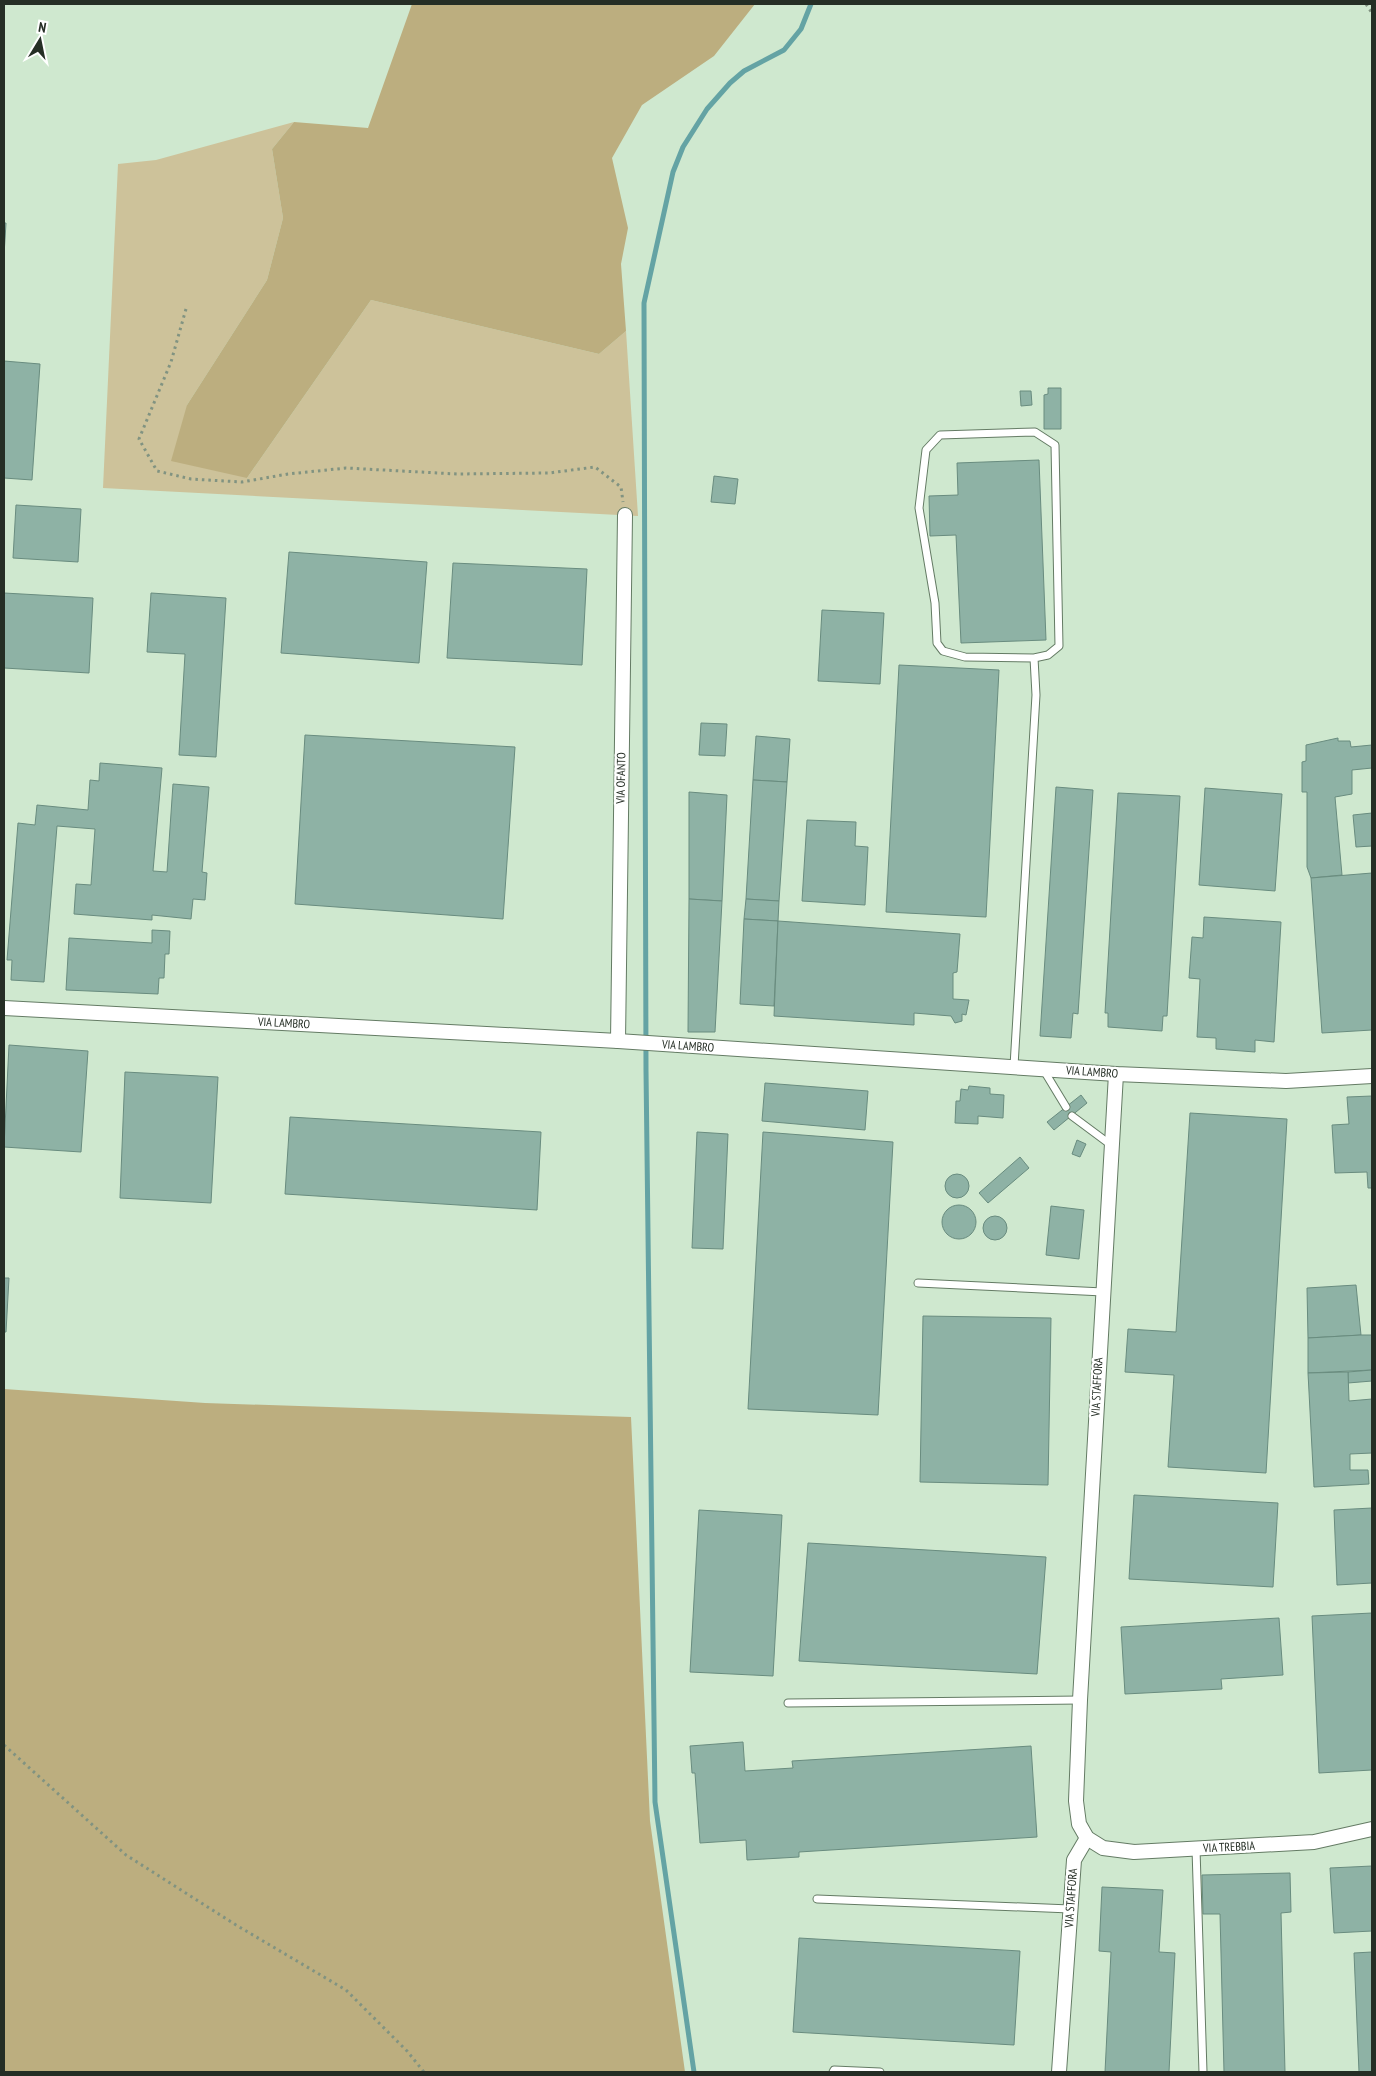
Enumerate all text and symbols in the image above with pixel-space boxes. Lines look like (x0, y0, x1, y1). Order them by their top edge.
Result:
north arrow (15, 15, 65, 65)
text: N (37, 18, 48, 37)
street label: VIA OFANTO (613, 752, 628, 805)
street label: VIA LAMBRO (257, 1014, 311, 1031)
street label: VIA LAMBRO (660, 1036, 715, 1055)
street label: VIA LAMBRO (1064, 1062, 1119, 1081)
street label: VIA STAFFORA (1087, 1357, 1106, 1418)
street label: VIA TREBBIA (1202, 1838, 1256, 1855)
street label: VIA STAFFORA (1061, 1868, 1080, 1929)

